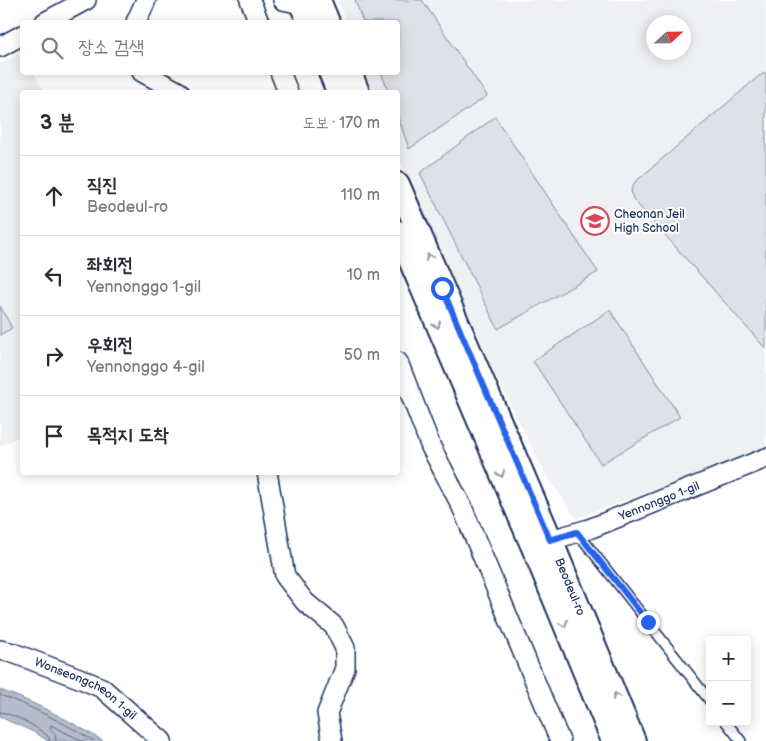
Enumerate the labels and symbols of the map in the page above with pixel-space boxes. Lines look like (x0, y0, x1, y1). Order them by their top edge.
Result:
north arrow (646, 15, 691, 60)
school or university icon: Cheonan Jeil High School (580, 206, 610, 236)
place label: Cheonan Jeil High School (614, 207, 685, 236)
one-way arrow (424, 253, 435, 262)
route start (431, 277, 454, 300)
one-way arrow (431, 320, 442, 329)
one-way arrow (495, 469, 506, 478)
street label: Yennonggo 1-gil (616, 478, 702, 525)
street label: Beodeul-ro (551, 556, 588, 618)
route end (637, 611, 660, 634)
one-way arrow (558, 619, 569, 628)
street label: Wonseongcheon 1-gil (32, 655, 140, 723)
one-way arrow (611, 692, 622, 701)

